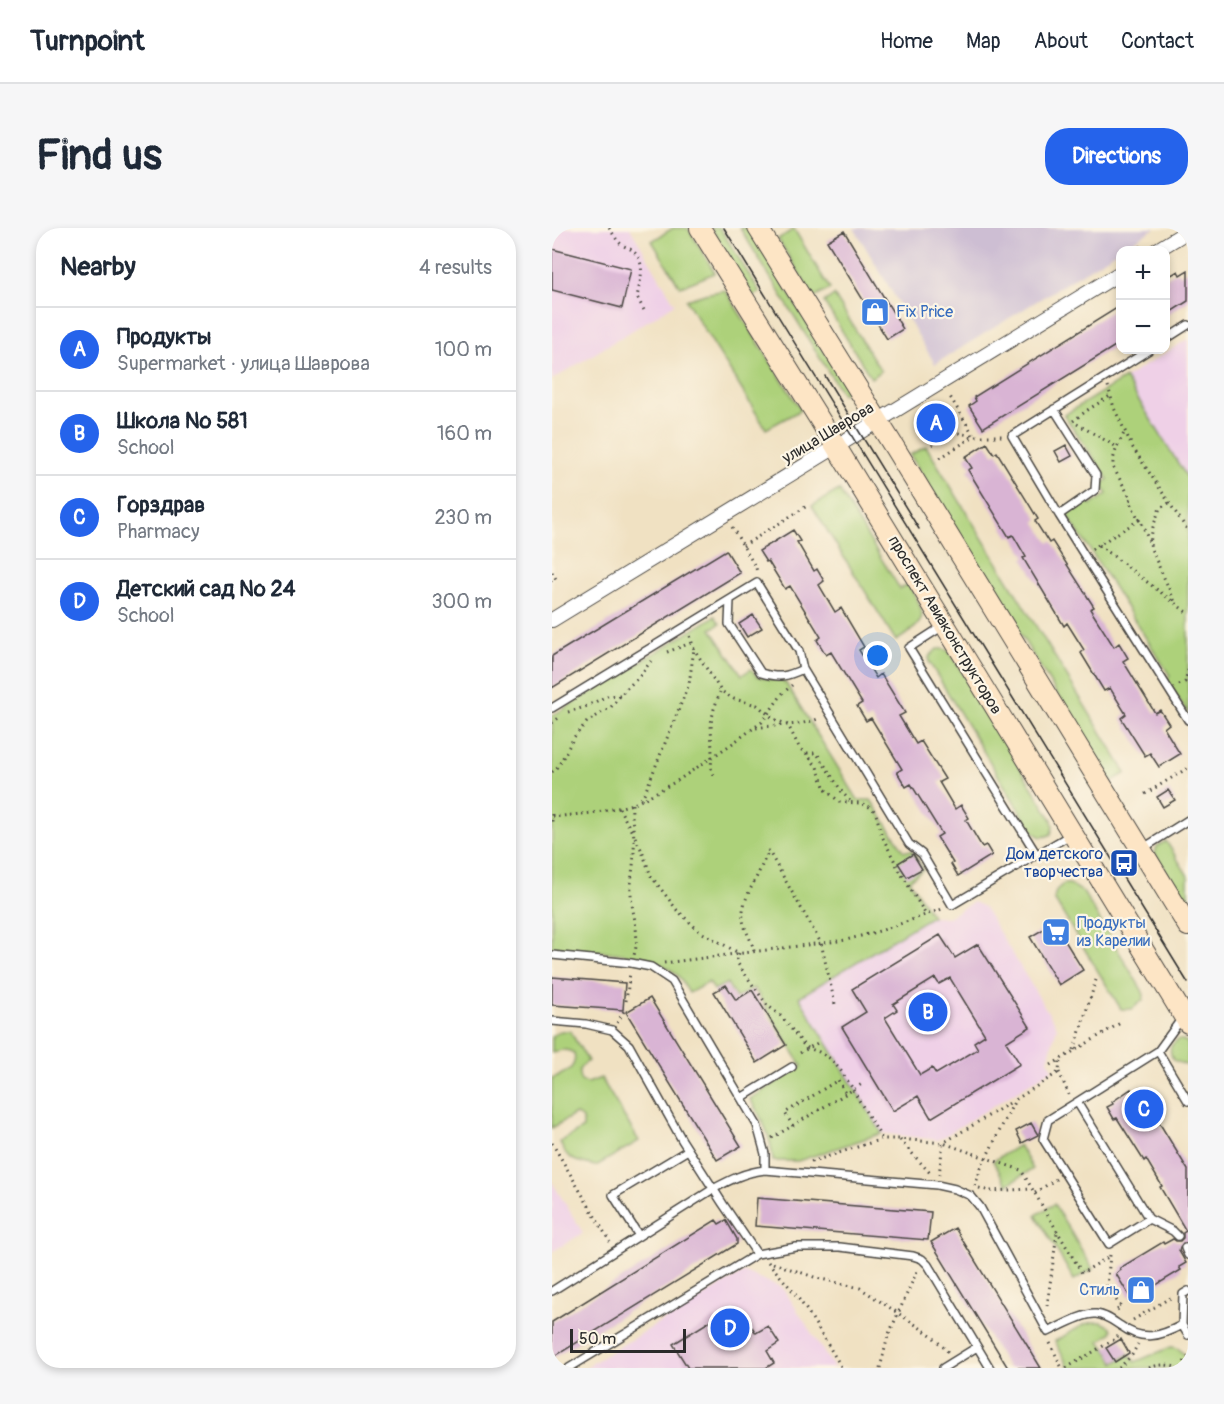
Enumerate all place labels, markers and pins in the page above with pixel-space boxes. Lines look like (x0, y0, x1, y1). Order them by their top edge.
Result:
shop icon: Fix Price (859, 296, 891, 328)
place label: Fix Price (896, 302, 953, 322)
pin: A (916, 400, 956, 446)
place label: Дом детского творчества (1005, 844, 1103, 882)
bus stop icon: Дом детского творчества (1108, 847, 1140, 879)
place label: Продукты из Карелии (1077, 913, 1150, 951)
supermarket icon: Продукты из Карелии (1040, 916, 1072, 948)
pin: B (908, 990, 947, 1034)
pin: C (1124, 1086, 1164, 1132)
shop icon: Стиль (1125, 1274, 1157, 1306)
place label: Стиль (1079, 1280, 1120, 1300)
pin: D (710, 1306, 750, 1350)

